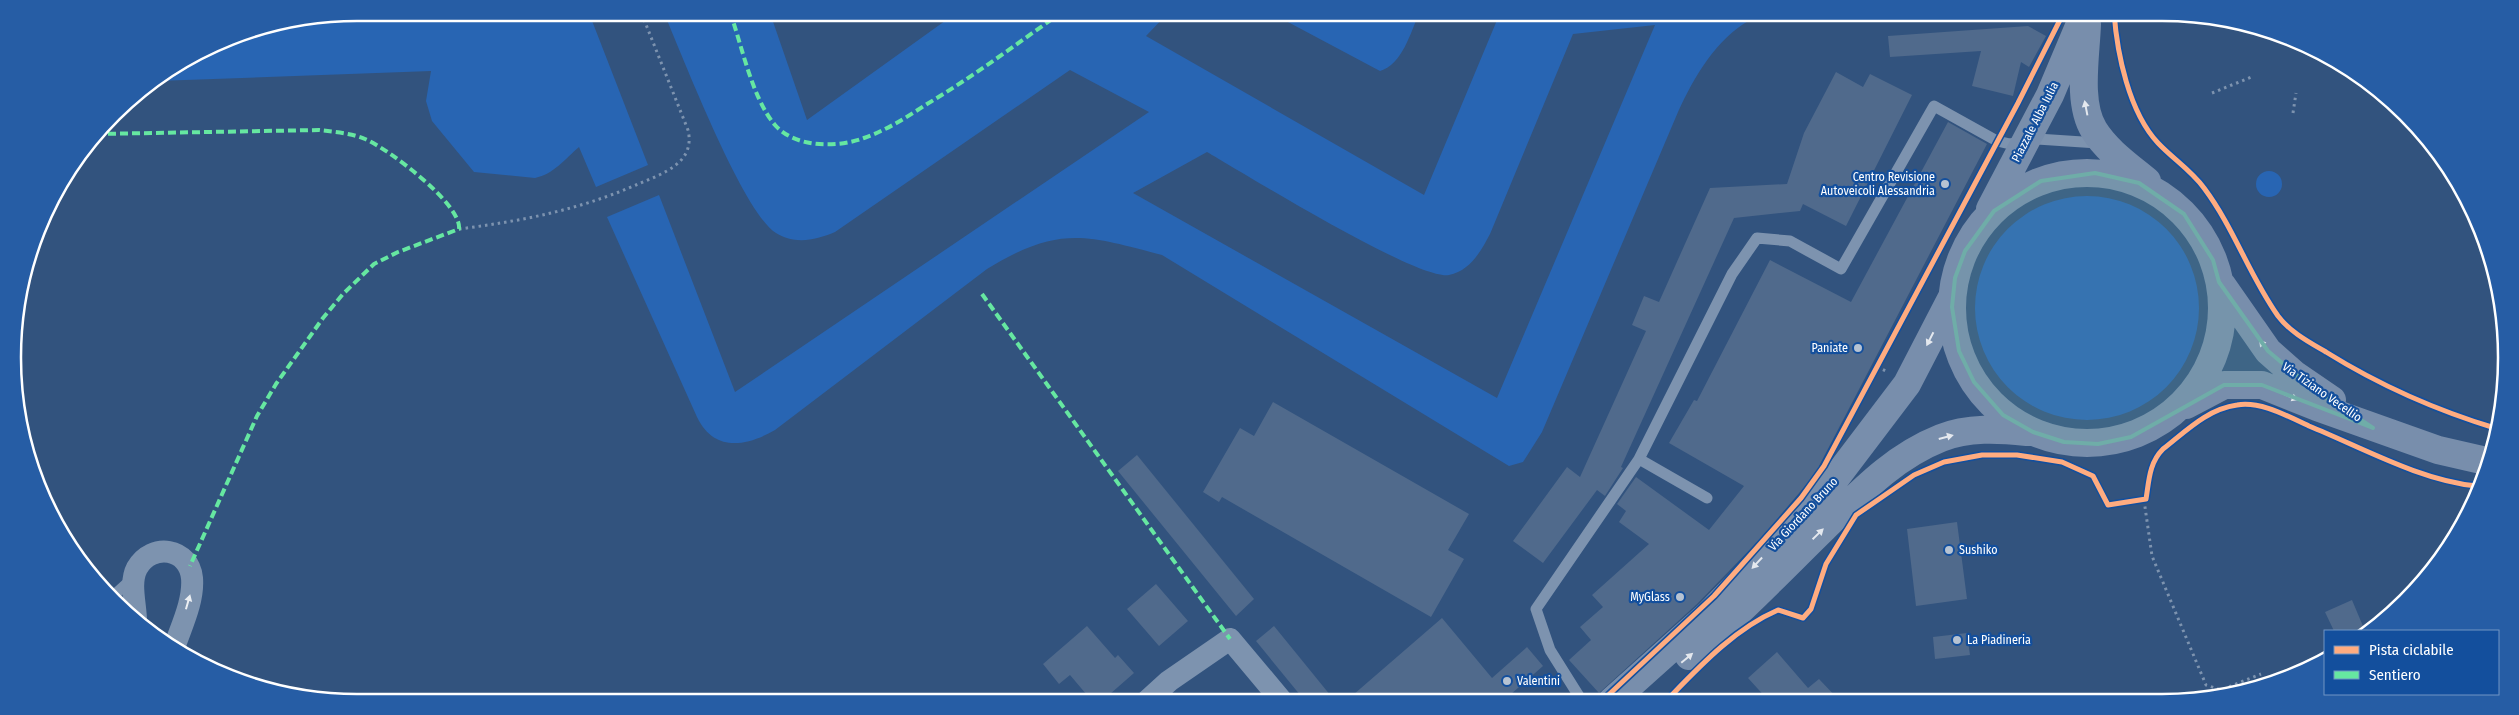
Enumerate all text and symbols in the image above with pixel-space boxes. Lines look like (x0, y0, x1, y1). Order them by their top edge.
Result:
street label: Piazzale Alba Iulia (2009, 79, 2061, 164)
one-way arrow (2082, 100, 2090, 116)
place label: Centro Revisione Autoveicoli Alessandria (1821, 170, 1935, 198)
marker: Centro Revisione Autoveicoli Alessandria (1939, 178, 1951, 190)
one-way arrow (1926, 332, 1934, 346)
one-way arrow (2259, 340, 2270, 353)
place label: Paniate (1812, 341, 1848, 355)
marker: Paniate (1852, 342, 1864, 354)
street label: Via Tiziano Vecellio (2280, 359, 2364, 425)
one-way arrow (2284, 394, 2299, 401)
one-way arrow (1938, 433, 1954, 441)
street label: Via Giordano Bruno (1765, 474, 1841, 554)
one-way arrow (1812, 528, 1824, 540)
place label: Sushiko (1959, 543, 1998, 557)
marker: Sushiko (1943, 544, 1955, 556)
one-way arrow (1751, 557, 1763, 569)
place label: MyGlass (1630, 590, 1670, 604)
marker: MyGlass (1674, 591, 1686, 603)
one-way arrow (185, 594, 193, 609)
legend (2324, 630, 2499, 695)
place label: La Piadineria (1967, 633, 2031, 647)
marker: La Piadineria (1951, 634, 1963, 646)
text: Pista ciclabile (2369, 641, 2454, 659)
one-way arrow (1681, 652, 1694, 663)
text: Sentiero (2369, 666, 2421, 684)
place label: Valentini (1517, 674, 1560, 688)
marker: Valentini (1501, 675, 1513, 687)

